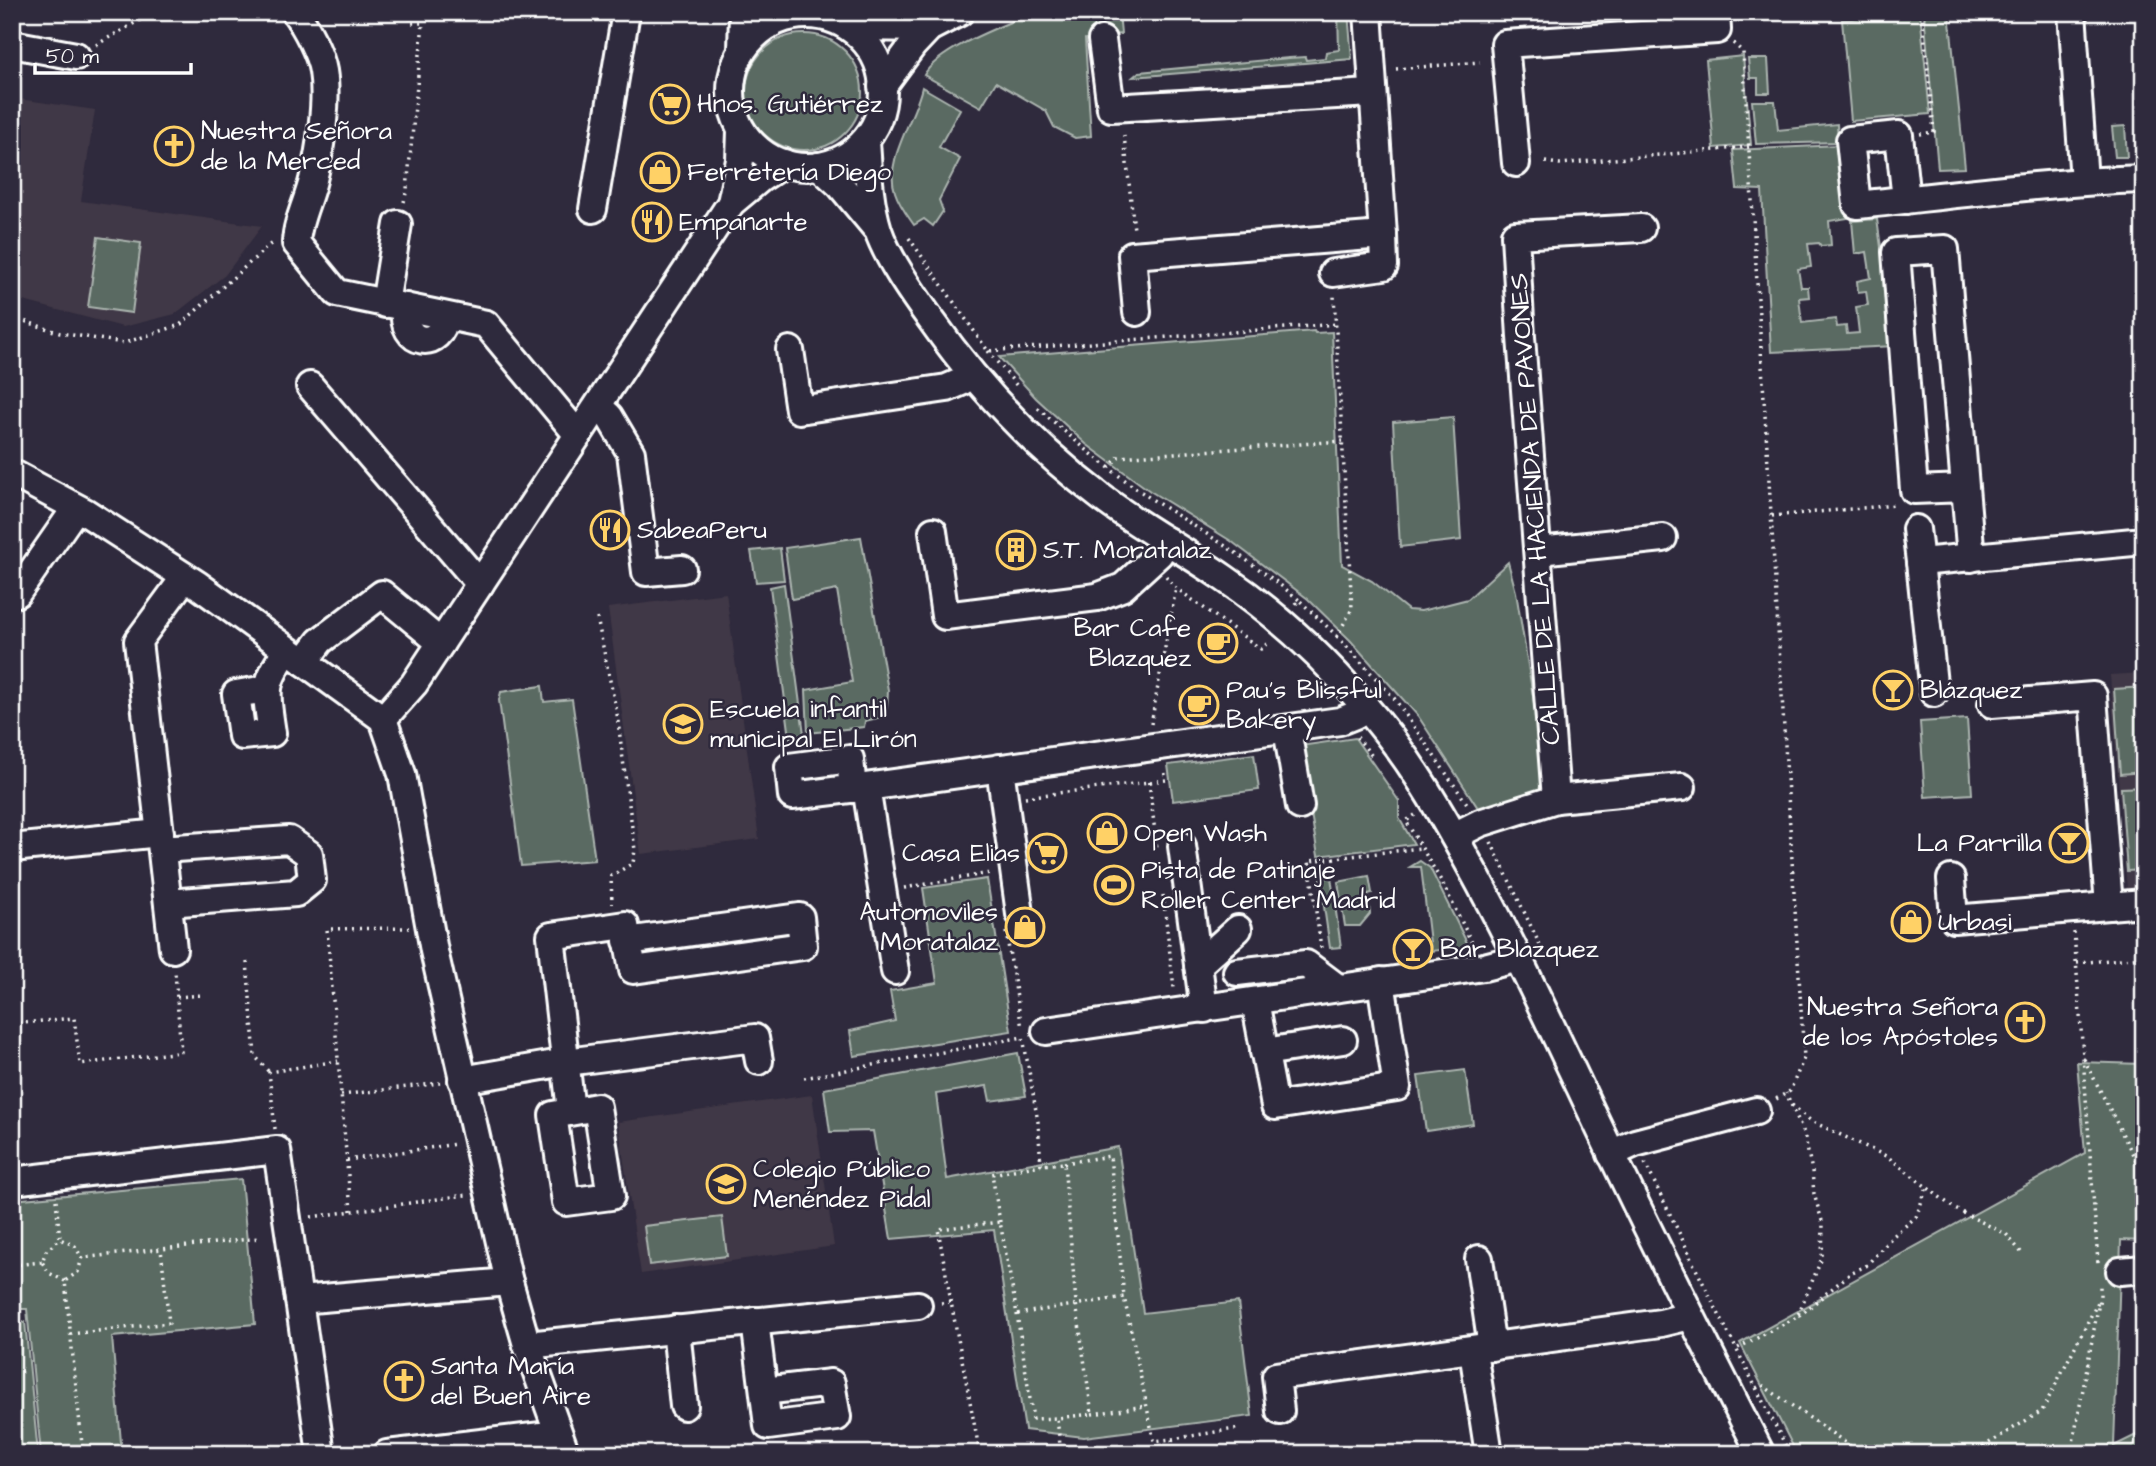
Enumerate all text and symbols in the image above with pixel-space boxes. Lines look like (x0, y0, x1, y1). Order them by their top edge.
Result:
scale bar (35, 32, 191, 76)
text: 50 m (46, 42, 100, 71)
supermarket icon: Hnos. Gutiérrez (649, 83, 691, 125)
place label: Hnos. Gutiérrez (697, 86, 883, 122)
place label: Nuestra Señora de la Merced (201, 113, 392, 179)
church icon: Nuestra Señora de la Merced (153, 125, 195, 167)
shop icon: Ferretería Diego (639, 151, 681, 193)
place label: Ferretería Diego (687, 154, 892, 192)
restaurant icon: Empanarte (631, 201, 673, 243)
place label: Empanarte (679, 204, 807, 240)
street label: CALLE DE LA HACIENDA DE PAVONES (1501, 272, 1569, 746)
restaurant icon: SabeaPeru (589, 509, 631, 551)
place label: SabeaPeru (637, 512, 767, 548)
building icon: S.T. Moratalaz (995, 529, 1037, 571)
place label: S.T. Moratalaz (1043, 532, 1211, 568)
place label: Bar Cafe Blazquez (1073, 610, 1191, 676)
cafe icon: Bar Cafe Blazquez (1197, 622, 1239, 664)
bar icon: Blázquez (1872, 669, 1914, 711)
place label: Pau's Blissful Bakery (1226, 672, 1382, 740)
place label: Blázquez (1920, 672, 2022, 708)
cafe icon: Pau's Blissful Bakery (1178, 684, 1220, 726)
place label: Escuela infantil municipal El Lirón (710, 691, 917, 757)
school or university icon: Escuela infantil municipal El Lirón (662, 703, 704, 745)
shop icon: Open Wash (1086, 812, 1128, 854)
place label: Open Wash (1134, 815, 1267, 851)
bar icon: La Parrilla (2048, 822, 2090, 864)
place label: La Parrilla (1917, 825, 2042, 861)
supermarket icon: Casa Elias (1026, 832, 1068, 874)
place label: Casa Elias (902, 835, 1020, 871)
place label: Pista de Patinaje Roller Center Madrid (1141, 852, 1396, 918)
sports icon: Pista de Patinaje Roller Center Madrid (1093, 864, 1135, 906)
place label: Automoviles Moratalaz (860, 894, 998, 960)
shop icon: Urbasi (1890, 901, 1932, 943)
place label: Urbasi (1938, 904, 2012, 940)
shop icon: Automoviles Moratalaz (1004, 906, 1046, 948)
bar icon: Bar Blazquez (1392, 928, 1434, 970)
place label: Bar Blazquez (1440, 931, 1599, 967)
place label: Nuestra Señora de los Apóstoles (1803, 989, 1998, 1055)
church icon: Nuestra Señora de los Apóstoles (2004, 1001, 2046, 1043)
place label: Colegio Público Menéndez Pidal (753, 1151, 930, 1217)
school or university icon: Colegio Público Menéndez Pidal (705, 1163, 747, 1205)
place label: Santa María del Buen Aire (431, 1348, 591, 1414)
church icon: Santa María del Buen Aire (383, 1360, 425, 1402)

